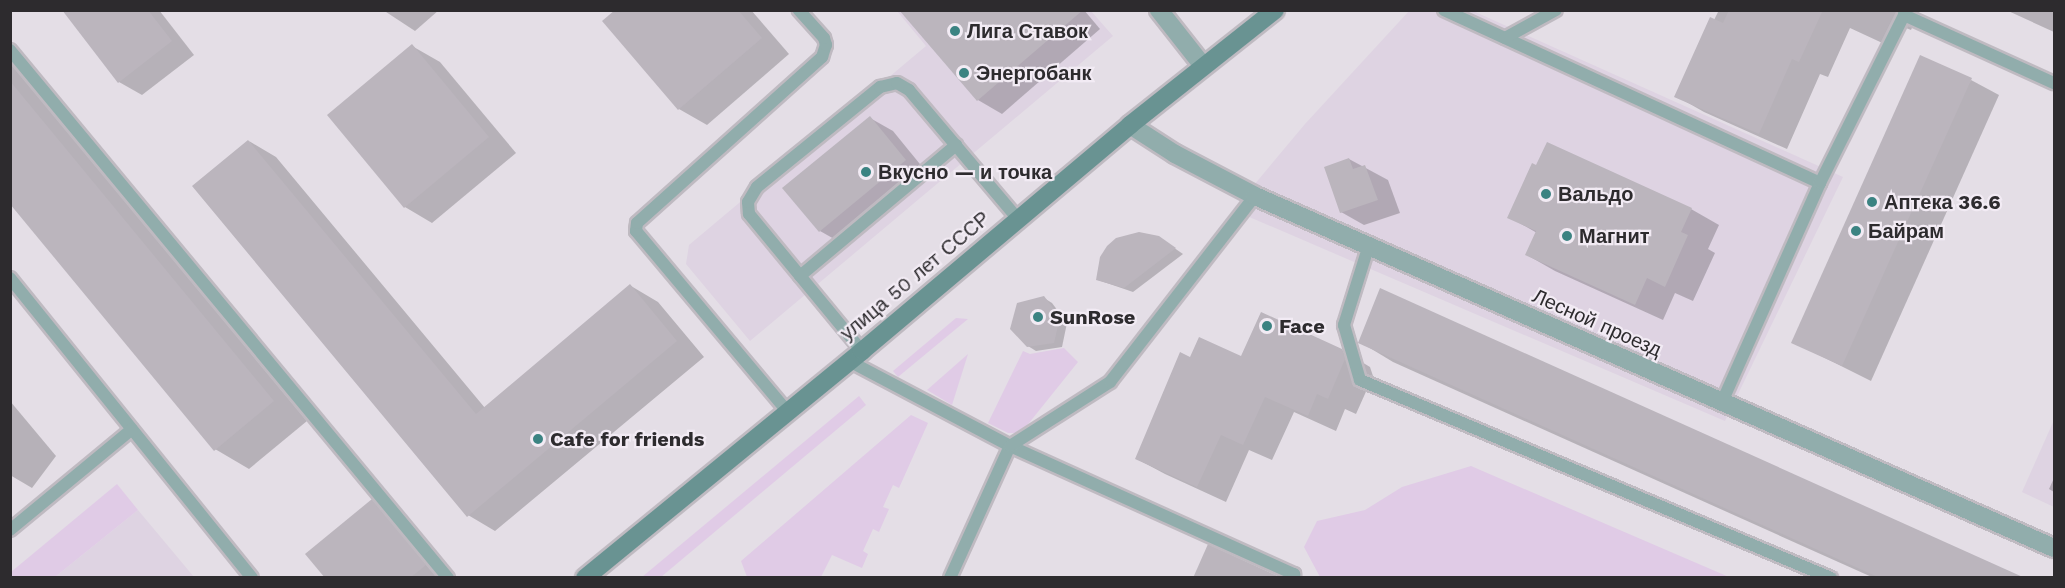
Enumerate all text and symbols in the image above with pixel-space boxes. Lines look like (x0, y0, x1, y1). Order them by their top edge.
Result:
place label: Лига Ставок (967, 19, 1088, 43)
marker: Лига Ставок (948, 24, 962, 38)
place label: Энергобанк (976, 61, 1091, 85)
marker: Энергобанк (957, 66, 971, 80)
place label: Вкусно — и точка (878, 160, 1052, 184)
marker: Вкусно — и точка (859, 165, 873, 179)
place label: Вальдо (1558, 182, 1633, 206)
marker: Вальдо (1539, 187, 1553, 201)
place label: Аптека 36.6 (1884, 190, 2000, 214)
marker: Аптека 36.6 (1865, 195, 1879, 209)
street label: улица 50 лет СССР (835, 207, 995, 345)
place label: Байрам (1868, 219, 1944, 243)
place label: Магнит (1579, 224, 1650, 248)
marker: Байрам (1849, 224, 1863, 238)
marker: Магнит (1560, 229, 1574, 243)
street label: Лесной проезд (1529, 284, 1665, 362)
place label: SunRose (1050, 305, 1135, 329)
marker: SunRose (1031, 310, 1045, 324)
place label: Face (1279, 314, 1325, 338)
marker: Face (1260, 319, 1274, 333)
place label: Cafe for friends (550, 427, 705, 451)
marker: Cafe for friends (531, 432, 545, 446)

